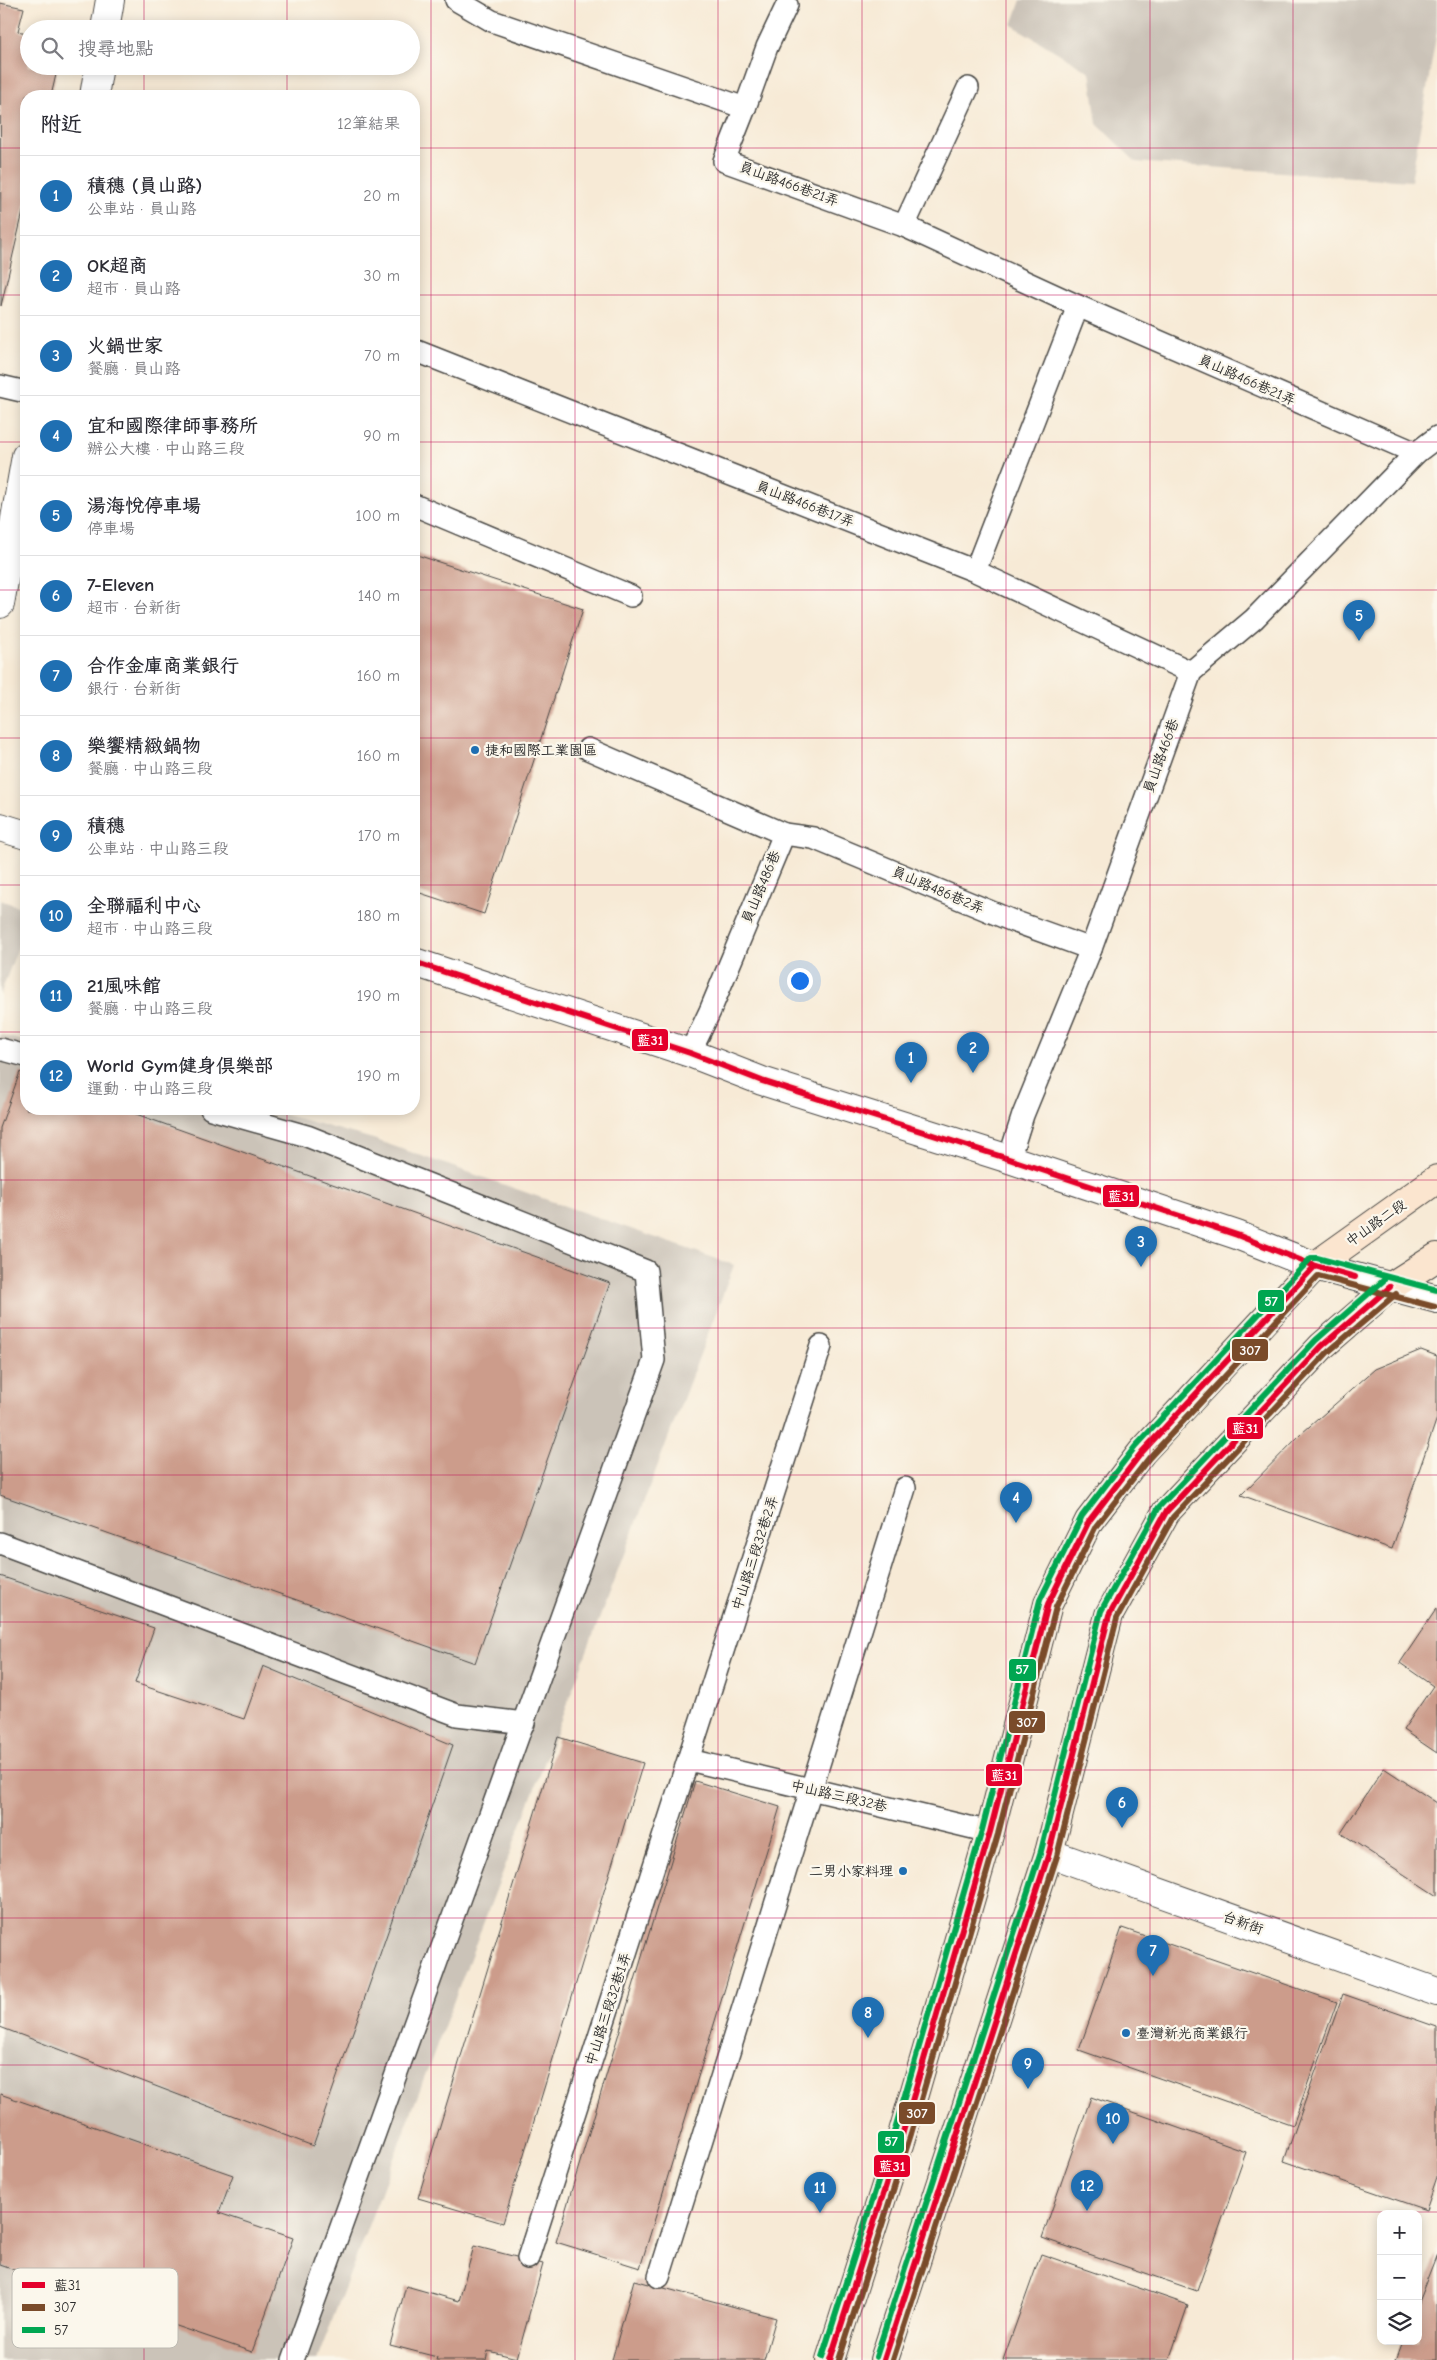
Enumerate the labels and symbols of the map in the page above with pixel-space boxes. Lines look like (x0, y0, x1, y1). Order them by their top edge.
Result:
street label: 員山路466巷21弄 (737, 158, 841, 210)
street label: 員山路466巷21弄 (1196, 351, 1298, 409)
street label: 員山路466巷17弄 (753, 477, 857, 531)
pin: 5 (1343, 600, 1375, 641)
street label: 員山路466巷 (1140, 716, 1183, 796)
place label: 捷和國際工業園區 (485, 742, 597, 759)
marker: 捷和國際工業園區 (469, 744, 481, 756)
street label: 員山路486巷 (738, 847, 784, 926)
street label: 員山路486巷2弄 (889, 863, 987, 917)
your location (787, 968, 813, 994)
line badge: 藍31 (631, 1028, 669, 1052)
text: 藍31 (637, 1032, 663, 1049)
pin: 2 (957, 1032, 989, 1073)
pin: 1 (895, 1042, 927, 1083)
line badge: 藍31 (1102, 1184, 1140, 1208)
text: 藍31 (1108, 1188, 1134, 1205)
street label: 中山路二段 (1342, 1196, 1410, 1250)
pin: 3 (1125, 1226, 1157, 1267)
line badge: 57 (1257, 1289, 1285, 1313)
text: 57 (1264, 1293, 1279, 1310)
line badge: 307 (1231, 1338, 1269, 1362)
text: 307 (1239, 1342, 1261, 1359)
line badge: 藍31 (1226, 1416, 1264, 1440)
text: 藍31 (1232, 1420, 1258, 1437)
pin: 4 (1000, 1482, 1032, 1523)
street label: 中山路三段32巷2弄 (728, 1493, 782, 1613)
line badge: 57 (1008, 1658, 1037, 1682)
text: 57 (1015, 1661, 1030, 1678)
line badge: 307 (1008, 1710, 1046, 1734)
text: 307 (1016, 1714, 1038, 1731)
line badge: 藍31 (985, 1763, 1023, 1787)
text: 藍31 (991, 1767, 1017, 1784)
street label: 中山路三段32巷 (789, 1777, 890, 1816)
pin: 6 (1106, 1787, 1138, 1828)
place label: 二男小家料理 (809, 1863, 893, 1880)
marker: 二男小家料理 (897, 1865, 909, 1877)
street label: 台新街 (1220, 1908, 1266, 1938)
pin: 7 (1137, 1935, 1169, 1976)
street label: 中山路三段32巷1弄 (582, 1950, 634, 2068)
pin: 8 (852, 1997, 884, 2038)
place label: 臺灣新光商業銀行 (1136, 2025, 1248, 2042)
marker: 臺灣新光商業銀行 (1120, 2027, 1132, 2039)
pin: 9 (1012, 2048, 1044, 2089)
line badge: 307 (898, 2101, 936, 2125)
pin: 10 (1097, 2103, 1129, 2144)
text: 307 (906, 2105, 928, 2122)
line badge: 57 (877, 2130, 905, 2154)
text: 57 (884, 2133, 899, 2150)
line badge: 藍31 (873, 2154, 911, 2178)
text: 藍31 (879, 2158, 905, 2175)
pin: 12 (1071, 2170, 1103, 2211)
pin: 11 (804, 2172, 836, 2213)
legend (12, 2268, 178, 2348)
text: 藍31 (54, 2277, 81, 2294)
text: 307 (54, 2299, 77, 2316)
text: 57 (54, 2322, 69, 2339)

